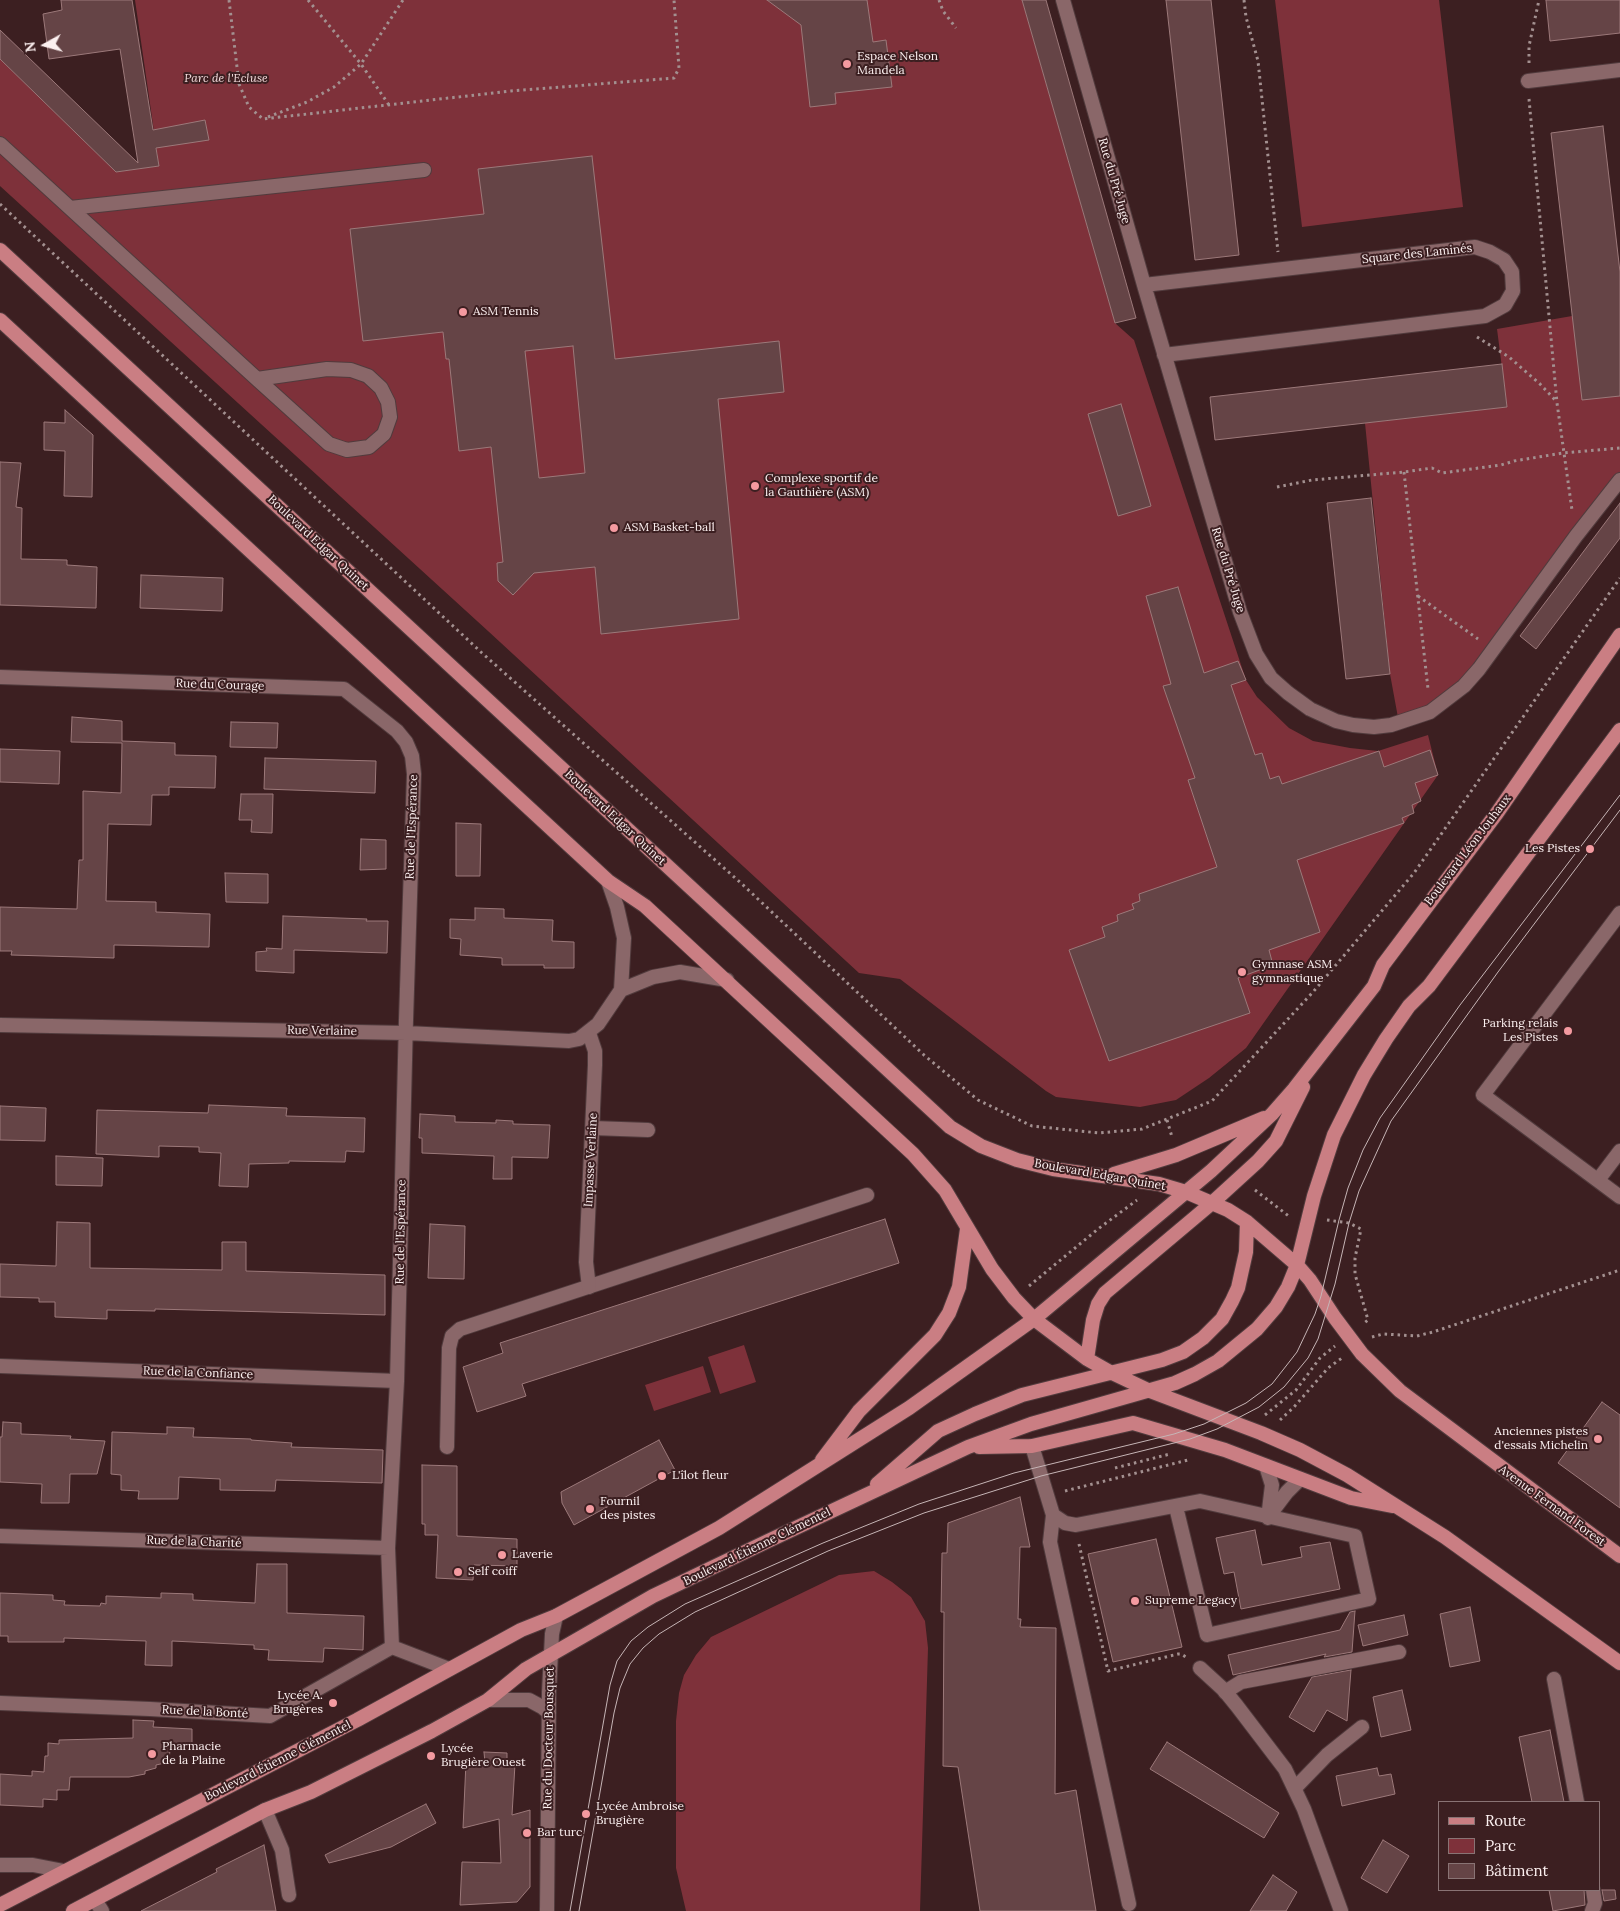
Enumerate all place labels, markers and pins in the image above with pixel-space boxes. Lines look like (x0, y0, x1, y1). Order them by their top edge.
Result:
place label: Espace Nelson Mandela (857, 50, 938, 78)
marker: Espace Nelson Mandela (841, 58, 853, 70)
place label: ASM Tennis (473, 305, 539, 319)
marker: ASM Tennis (457, 306, 469, 318)
place label: Complexe sportif de la Gauthière (ASM) (765, 472, 878, 500)
marker: Complexe sportif de la Gauthière (ASM) (749, 480, 761, 492)
place label: ASM Basket-ball (624, 521, 715, 535)
marker: ASM Basket-ball (608, 522, 620, 534)
place label: Les Pistes (1525, 842, 1580, 856)
marker: Les Pistes (1584, 843, 1596, 855)
place label: Gymnase ASM gymnastique (1252, 958, 1332, 986)
marker: Gymnase ASM gymnastique (1236, 966, 1248, 978)
place label: Parking relais Les Pistes (1483, 1017, 1558, 1045)
marker: Parking relais Les Pistes (1562, 1025, 1574, 1037)
place label: Anciennes pistes d'essais Michelin (1494, 1425, 1588, 1453)
marker: Anciennes pistes d'essais Michelin (1592, 1433, 1604, 1445)
place label: L'îlot fleur (672, 1469, 728, 1483)
marker: L'îlot fleur (656, 1470, 668, 1482)
place label: Fournil des pistes (600, 1495, 655, 1523)
marker: Fournil des pistes (584, 1503, 596, 1515)
place label: Laverie (512, 1548, 553, 1562)
marker: Laverie (496, 1549, 508, 1561)
place label: Self coiff (468, 1565, 517, 1579)
marker: Self coiff (452, 1566, 464, 1578)
place label: Supreme Legacy (1145, 1594, 1237, 1608)
marker: Supreme Legacy (1129, 1595, 1141, 1607)
place label: Lycée A. Brugères (273, 1689, 323, 1717)
marker: Lycée A. Brugères (327, 1697, 339, 1709)
place label: Pharmacie de la Plaine (162, 1740, 225, 1768)
place label: Lycée Brugière Ouest (441, 1742, 526, 1770)
marker: Pharmacie de la Plaine (146, 1748, 158, 1760)
marker: Lycée Brugière Ouest (425, 1750, 437, 1762)
place label: Lycée Ambroise Brugière (596, 1800, 684, 1828)
marker: Lycée Ambroise Brugière (580, 1808, 592, 1820)
place label: Bar turc (537, 1826, 582, 1840)
marker: Bar turc (521, 1827, 533, 1839)

